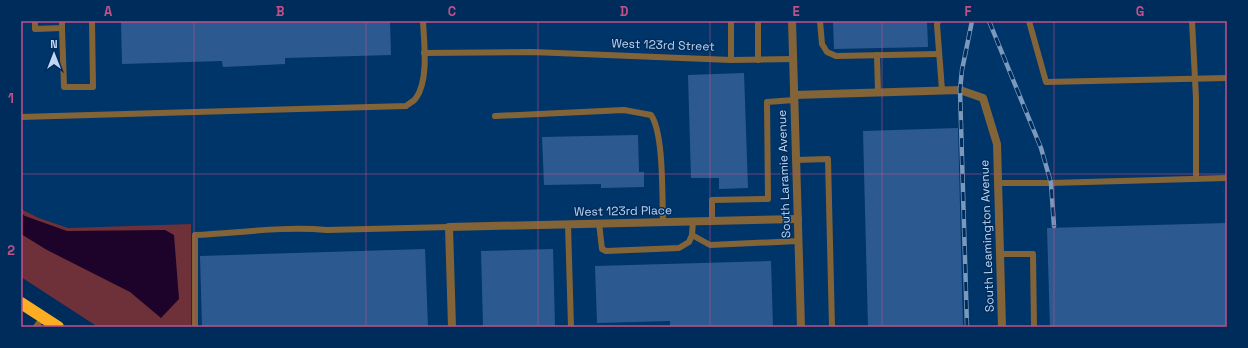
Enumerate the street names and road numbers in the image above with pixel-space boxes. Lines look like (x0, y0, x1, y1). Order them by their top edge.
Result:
street label: West 123rd Street (611, 35, 715, 55)
street label: South Laramie Avenue (774, 110, 794, 238)
street label: South Leamington Avenue (976, 160, 998, 312)
street label: West 123rd Place (574, 202, 672, 220)

